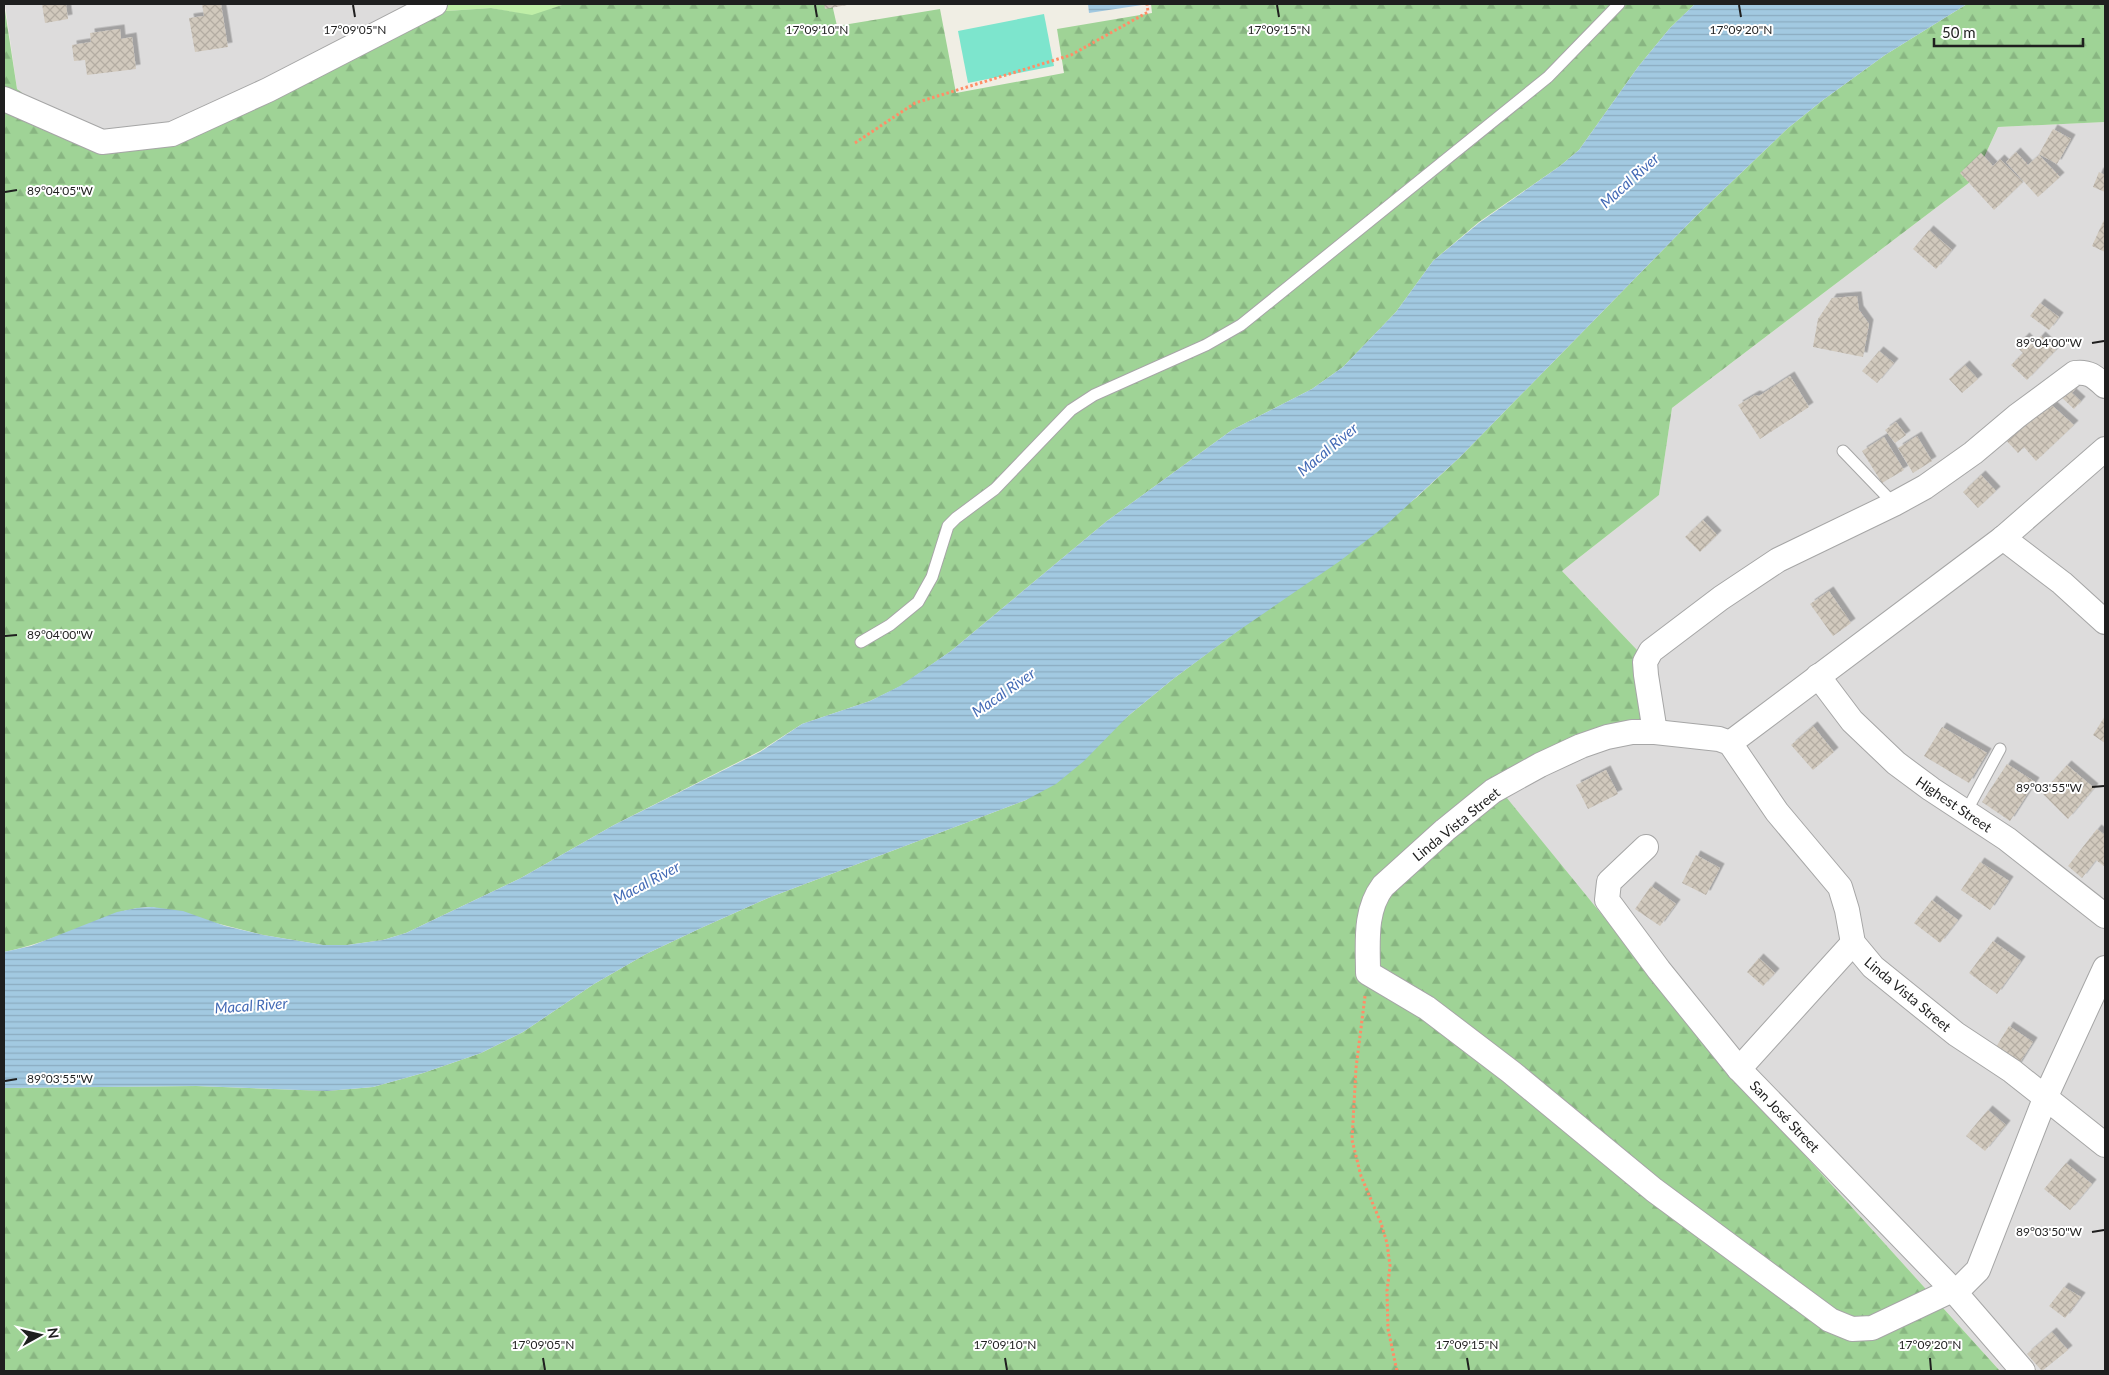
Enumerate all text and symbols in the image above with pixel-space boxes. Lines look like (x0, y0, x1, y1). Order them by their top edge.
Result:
scale bar (1934, 15, 2083, 47)
text: 17°09'05"N (324, 22, 386, 37)
text: 17°09'10"N (786, 22, 848, 37)
text: 17°09'15"N (1248, 22, 1310, 37)
text: 17°09'20"N (1710, 22, 1772, 37)
text: 50 m (1942, 23, 1976, 41)
water label: Macal River (1596, 148, 1663, 211)
text: 89°04'05"W (27, 183, 94, 198)
text: 89°04'00"W (2016, 335, 2083, 350)
water label: Macal River (1293, 418, 1361, 479)
text: 89°04'00"W (27, 627, 94, 642)
water label: Macal River (968, 663, 1039, 720)
street label: Highest Street (1913, 772, 1995, 836)
text: 89°03'55"W (2016, 780, 2083, 795)
street label: Linda Vista Street (1409, 784, 1503, 864)
water label: Macal River (610, 857, 683, 907)
street label: Linda Vista Street (1861, 953, 1955, 1035)
water label: Macal River (214, 993, 289, 1017)
text: 89°03'55"W (27, 1071, 94, 1086)
street label: San José Street (1747, 1077, 1823, 1155)
text: 89°03'50"W (2016, 1224, 2083, 1239)
north arrow (15, 1310, 65, 1360)
text: N (44, 1327, 63, 1340)
text: 17°09'05"N (512, 1337, 574, 1352)
text: 17°09'10"N (974, 1337, 1036, 1352)
text: 17°09'15"N (1436, 1337, 1498, 1352)
text: 17°09'20"N (1899, 1337, 1961, 1352)

